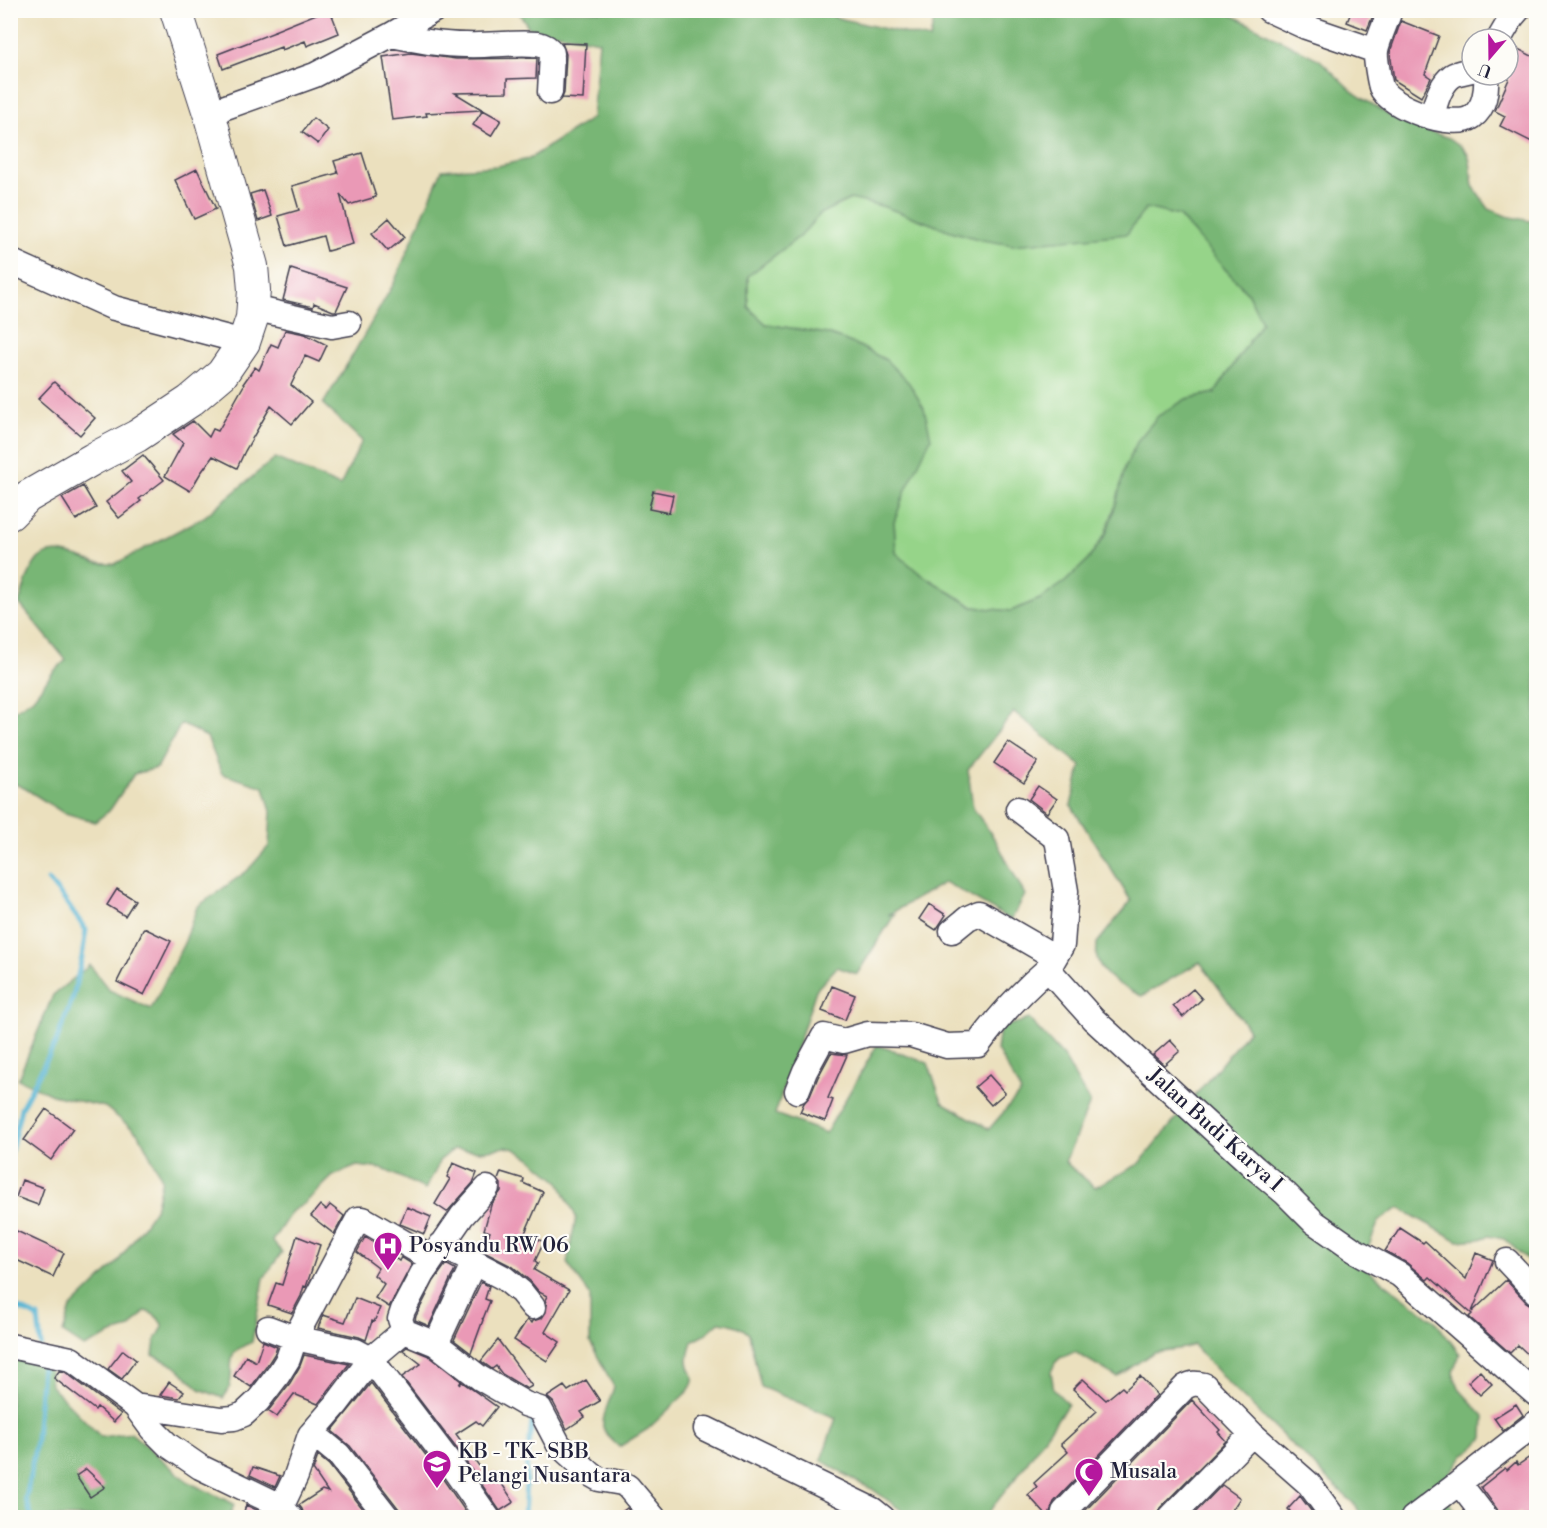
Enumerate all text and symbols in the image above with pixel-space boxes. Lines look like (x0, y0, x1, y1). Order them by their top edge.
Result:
north arrow (1460, 27, 1520, 87)
text: U (1475, 58, 1494, 82)
street label: Jalan Budi Karya I (1141, 1062, 1288, 1197)
hospital icon: Posyandu RW 06 (372, 1230, 404, 1272)
place label: Posyandu RW 06 (409, 1233, 569, 1259)
place label: KB - TK- SBB Pelangi Nusantara (458, 1439, 631, 1489)
school or university icon: KB - TK- SBB Pelangi Nusantara (421, 1448, 453, 1490)
mosque icon: Musala (1073, 1456, 1105, 1498)
place label: Musala (1110, 1459, 1178, 1485)

